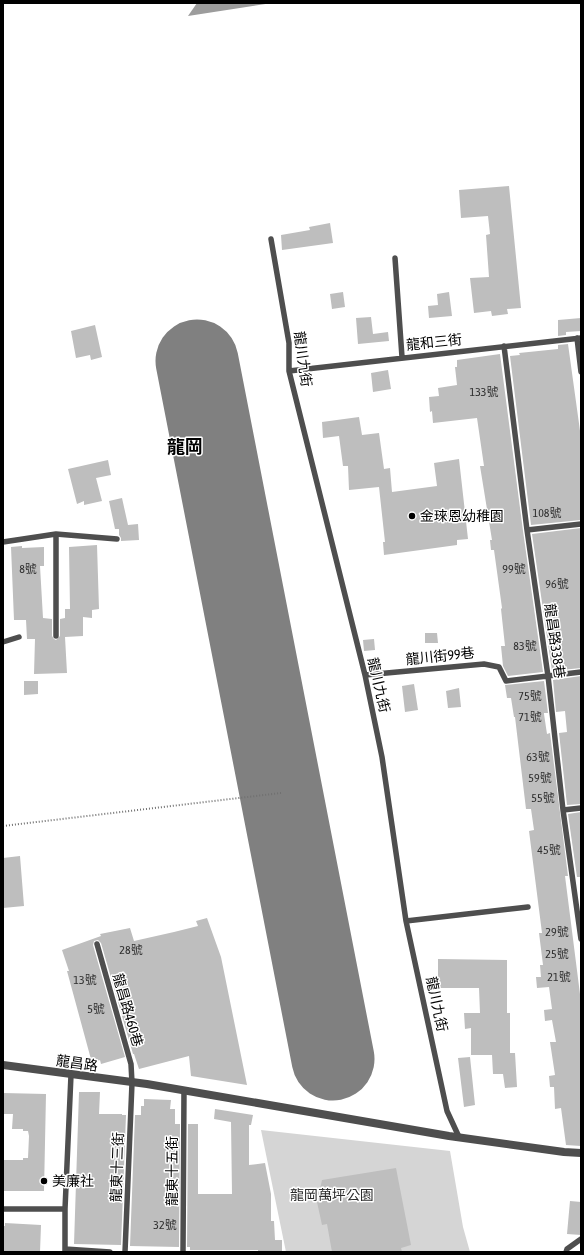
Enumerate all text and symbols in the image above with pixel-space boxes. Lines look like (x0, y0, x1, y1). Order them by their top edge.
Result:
street label: 龍川九街 (291, 330, 315, 388)
street label: 龍和三街 (405, 331, 463, 353)
house number: 133號 (470, 385, 498, 399)
district label: 龍岡 (167, 436, 203, 457)
house number: 108號 (533, 506, 561, 520)
place label: 金琜恩幼稚園 (420, 508, 504, 524)
marker: 金琜恩幼稚園 (407, 511, 417, 521)
house number: 8號 (19, 562, 37, 576)
house number: 99號 (502, 562, 526, 576)
house number: 96號 (545, 577, 569, 591)
street label: 龍昌路338巷 (542, 602, 568, 680)
house number: 83號 (513, 639, 537, 653)
street label: 龍川街99巷 (405, 644, 475, 668)
street label: 龍川九街 (365, 656, 393, 714)
house number: 75號 (518, 689, 542, 703)
house number: 71號 (518, 710, 542, 724)
house number: 63號 (526, 750, 550, 764)
house number: 59號 (528, 771, 552, 785)
house number: 55號 (531, 791, 555, 805)
house number: 45號 (537, 843, 561, 857)
house number: 29號 (545, 925, 569, 939)
house number: 28號 (119, 943, 143, 957)
house number: 25號 (545, 947, 569, 961)
house number: 21號 (547, 970, 571, 984)
street label: 龍昌路460巷 (110, 971, 146, 1049)
house number: 13號 (73, 973, 97, 987)
street label: 龍川九街 (423, 975, 451, 1033)
house number: 5號 (87, 1002, 105, 1016)
street label: 龍昌路 (55, 1052, 99, 1074)
street label: 龍東十三街 (108, 1132, 126, 1202)
street label: 龍東十五街 (164, 1136, 180, 1206)
place label: 美廉社 (52, 1173, 94, 1189)
marker: 美廉社 (39, 1176, 49, 1186)
park label: 龍岡萬坪公園 (290, 1187, 374, 1203)
house number: 32號 (153, 1218, 177, 1232)

